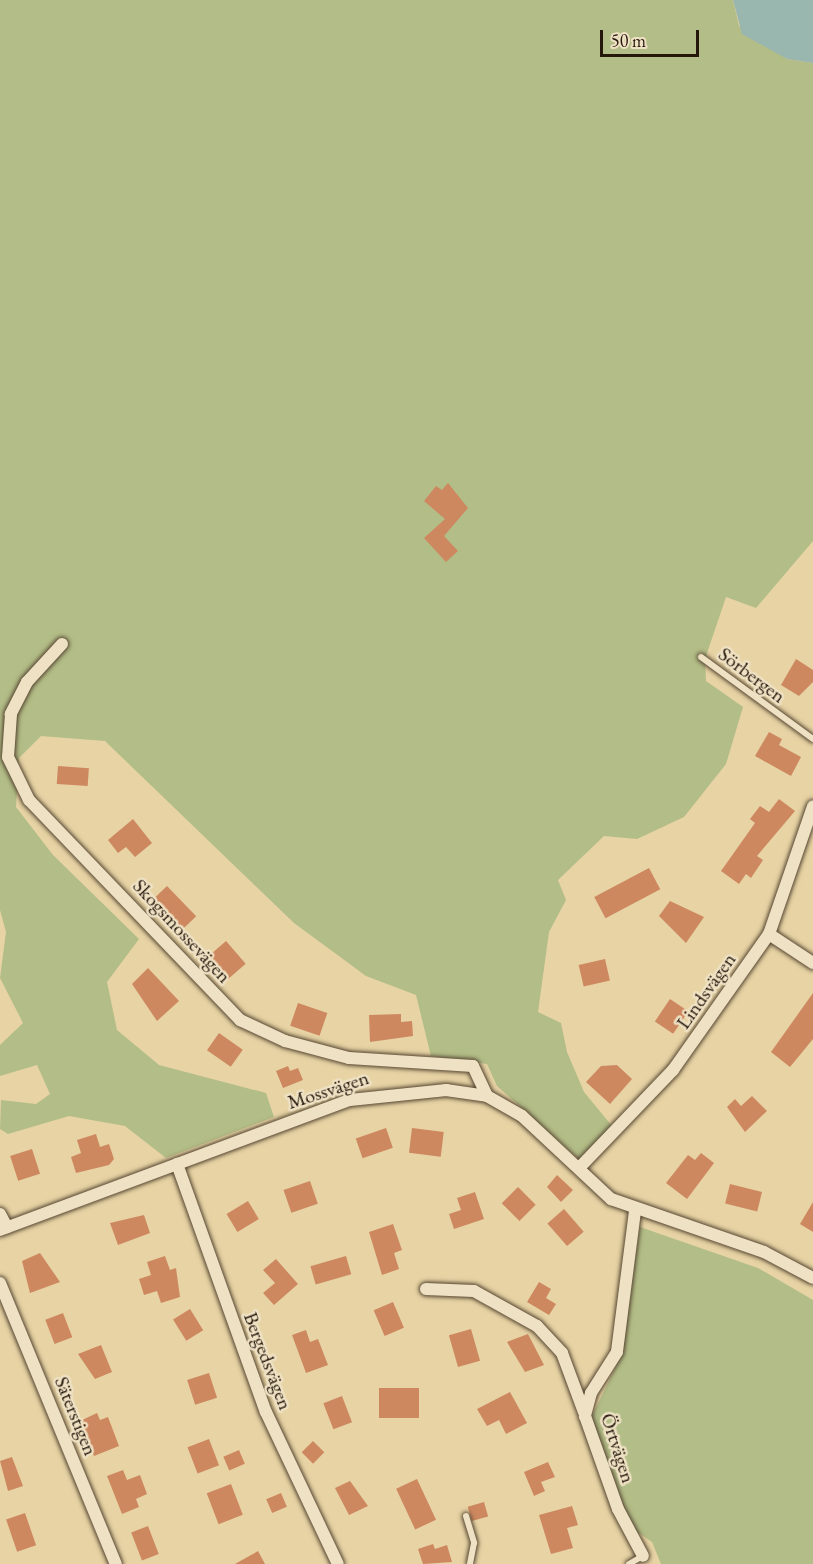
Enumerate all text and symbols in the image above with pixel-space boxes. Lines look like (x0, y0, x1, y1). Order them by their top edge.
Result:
scale bar (603, 18, 702, 56)
text: 50 m (611, 29, 646, 52)
street label: Sörbergen (714, 642, 790, 708)
street label: Skogsmossevägen (128, 874, 236, 988)
street label: Lindsvägen (671, 948, 741, 1034)
street label: Mossvägen (284, 1066, 372, 1114)
street label: Bergedsvägen (238, 1309, 298, 1413)
street label: Säterstigen (49, 1373, 103, 1459)
street label: Örtvägen (596, 1410, 640, 1486)

